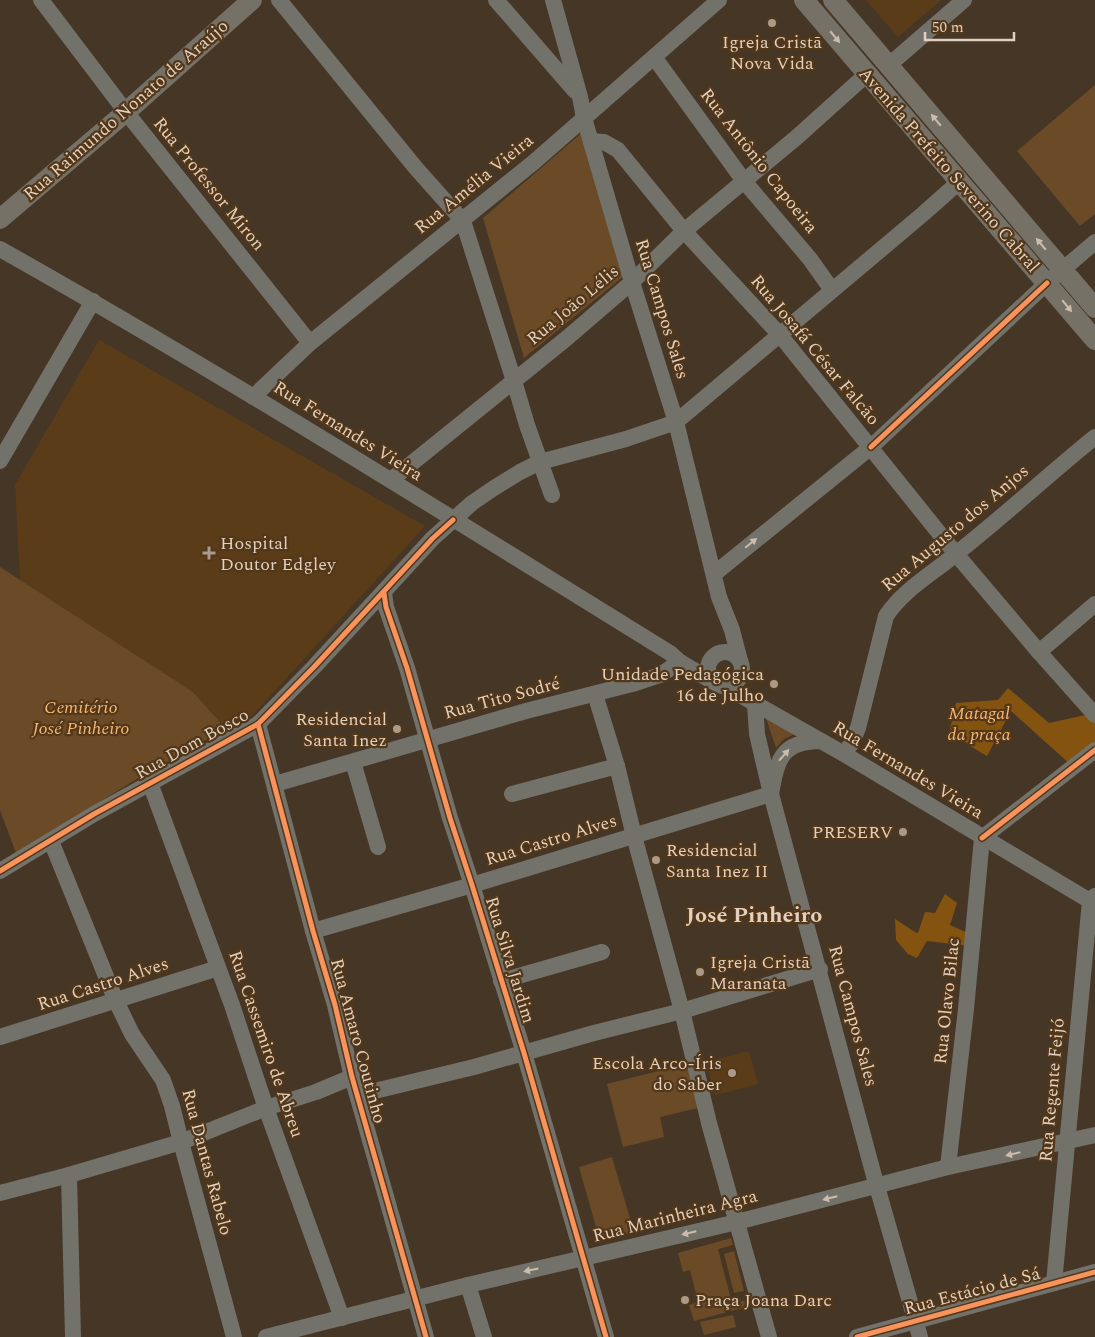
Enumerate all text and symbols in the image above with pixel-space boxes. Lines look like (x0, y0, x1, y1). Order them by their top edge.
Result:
scale bar (925, 10, 1014, 42)
street label: Rua Raimundo Nonato de Araújo (17, 13, 235, 207)
text: 50 m (932, 16, 964, 39)
marker: Igreja Cristã Nova Vida (766, 17, 778, 29)
place label: Igreja Cristã Nova Vida (722, 29, 822, 77)
one-way arrow (830, 30, 841, 43)
street label: Avenida Prefeito Severino Cabral (852, 61, 1046, 279)
street label: Rua Antônio Capoeira (694, 83, 825, 240)
street label: Rua Professor Miron (146, 111, 272, 257)
one-way arrow (930, 114, 941, 127)
street label: Rua Amélia Vieira (409, 127, 540, 241)
street label: Rua Campos Sales (628, 236, 696, 382)
one-way arrow (1036, 238, 1047, 250)
street label: Rua João Lélis (521, 258, 625, 352)
street label: Rua Josafá César Falcão (744, 269, 886, 431)
one-way arrow (1061, 300, 1072, 313)
street label: Rua Fernandes Vieira (268, 374, 428, 488)
street label: Rua Augusto dos Anjos (875, 458, 1035, 598)
place label: Hospital Doutor Edgley (220, 530, 337, 578)
one-way arrow (745, 538, 758, 549)
marker: Hospital Doutor Edgley (202, 546, 216, 560)
place label: Unidade Pedagógica 16 de Julho (601, 661, 764, 709)
street label: Rua Tito Sodré (441, 669, 563, 726)
marker: Unidade Pedagógica 16 de Julho (768, 678, 780, 690)
park label: Cemitério José Pinheiro (31, 694, 129, 742)
park label: Matagal da praça (947, 700, 1011, 748)
street label: Rua Dom Bosco (130, 701, 254, 787)
place label: Residencial Santa Inez (295, 706, 387, 754)
street label: Rua Fernandes Vieira (827, 714, 989, 826)
marker: Residencial Santa Inez (391, 723, 403, 735)
one-way arrow (778, 750, 790, 762)
street label: Rua Castro Alves (482, 807, 620, 873)
place label: PRESERV (812, 819, 893, 846)
marker: PRESERV (897, 826, 909, 838)
place label: Residencial Santa Inez II (666, 837, 768, 885)
marker: Residencial Santa Inez II (650, 854, 662, 866)
street label: Rua Silva Jardim (478, 893, 542, 1027)
district label: José Pinheiro (686, 899, 822, 932)
street label: Rua Olavo Bilac (927, 936, 967, 1066)
street label: Rua Campos Sales (821, 942, 885, 1090)
street label: Rua Cassemiro de Abreu (221, 947, 311, 1141)
place label: Igreja Cristã Maranata (710, 949, 810, 997)
street label: Rua Castro Alves (34, 950, 172, 1018)
street label: Rua Amaro Coutinho (323, 955, 393, 1127)
marker: Igreja Cristã Maranata (694, 966, 706, 978)
street label: Rua Regente Feijó (1032, 1017, 1072, 1163)
place label: Escola Arco-Íris do Saber (592, 1050, 722, 1098)
marker: Escola Arco-Íris do Saber (726, 1067, 738, 1079)
street label: Rua Dantas Rabelo (174, 1086, 240, 1238)
one-way arrow (1006, 1150, 1021, 1158)
street label: Rua Marinheira Agra (590, 1182, 760, 1250)
one-way arrow (822, 1194, 837, 1202)
one-way arrow (682, 1229, 697, 1237)
street label: Rua Estácio de Sá (901, 1260, 1043, 1322)
one-way arrow (524, 1266, 539, 1274)
place label: Praça Joana Darc (695, 1287, 832, 1314)
marker: Praça Joana Darc (679, 1294, 691, 1306)

